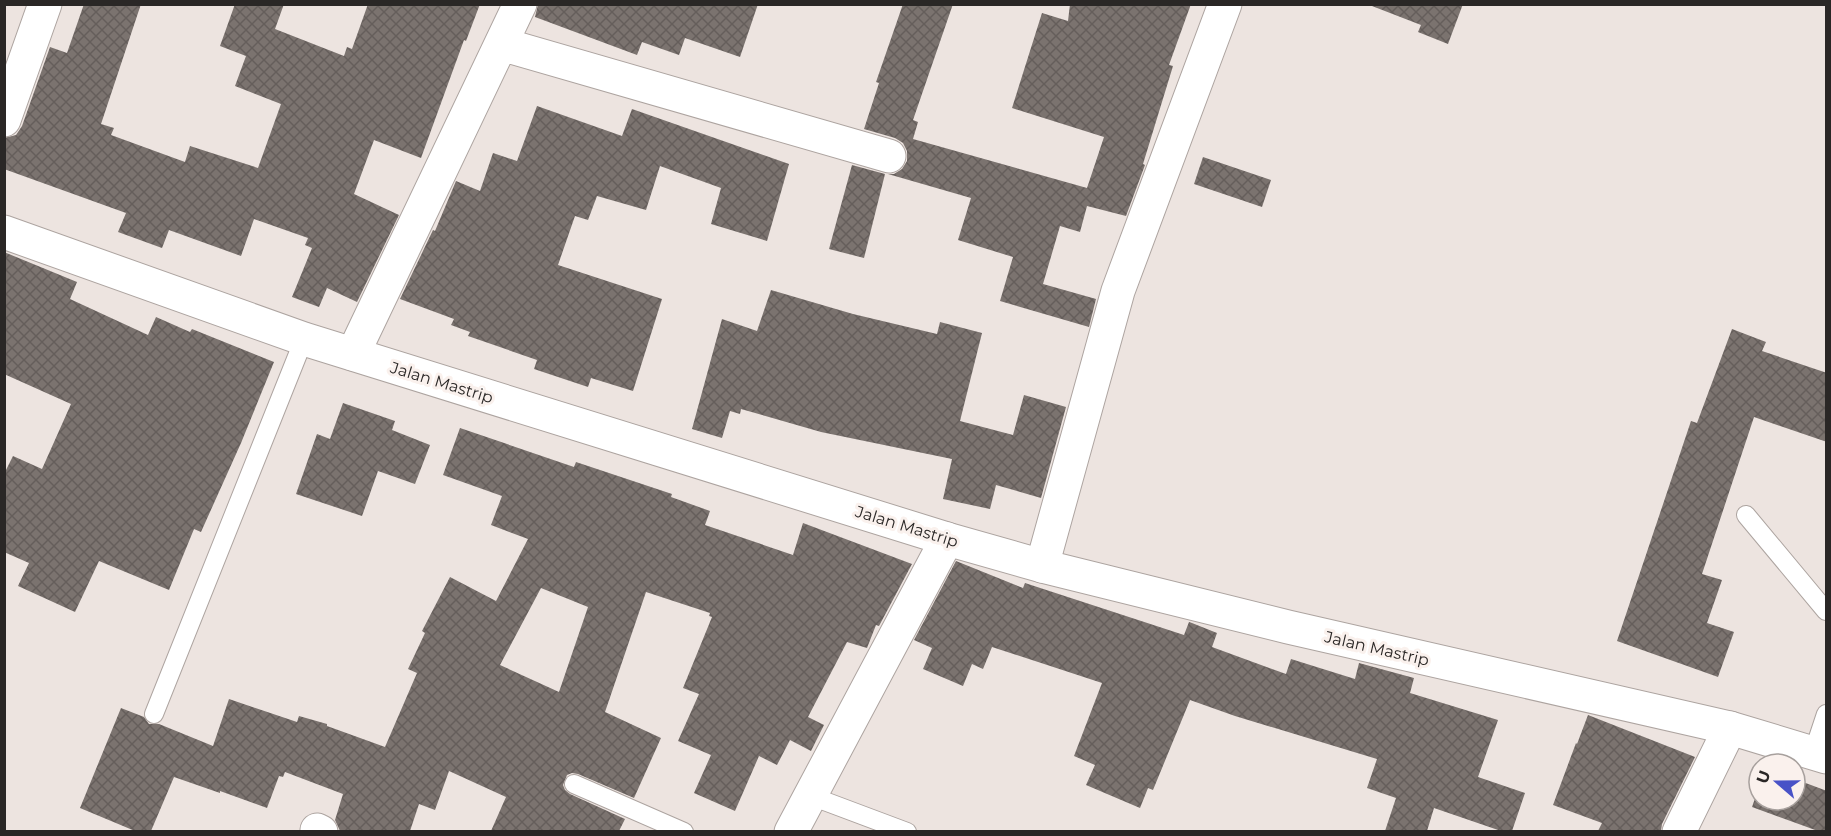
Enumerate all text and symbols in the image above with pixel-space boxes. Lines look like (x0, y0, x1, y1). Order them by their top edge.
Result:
street label: Jalan Mastrip (387, 358, 496, 407)
street label: Jalan Mastrip (852, 502, 961, 551)
street label: Jalan Mastrip (1322, 627, 1431, 670)
north arrow (1747, 752, 1807, 812)
text: U (1752, 768, 1774, 786)

